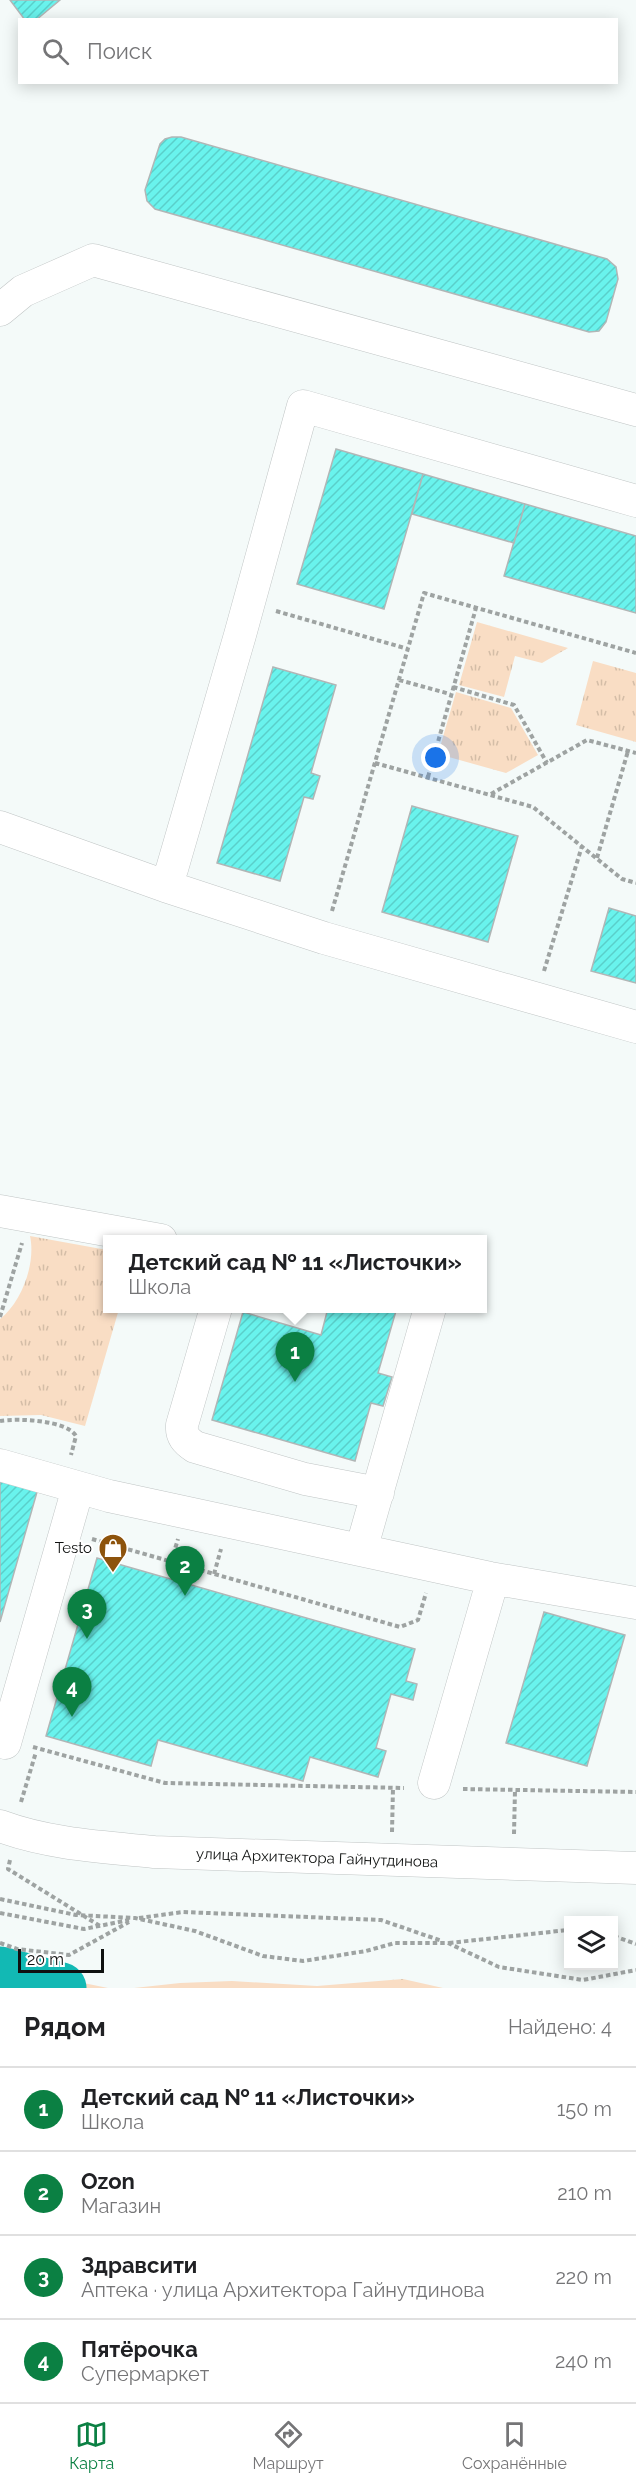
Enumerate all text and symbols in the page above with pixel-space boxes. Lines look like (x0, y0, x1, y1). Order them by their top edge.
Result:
search box (18, 18, 618, 84)
icon: search (39, 35, 72, 68)
text: Поиск (87, 38, 152, 64)
your location (421, 743, 450, 772)
popup (103, 1235, 487, 1313)
text: Детский сад № 11 «Листочки» (128, 1249, 462, 1275)
text: Школа (128, 1275, 191, 1299)
pin: 1 (276, 1332, 314, 1382)
shop icon: Testo (97, 1532, 129, 1574)
place label: Testo (55, 1539, 92, 1557)
pin: 2 (166, 1546, 204, 1596)
pin: 3 (68, 1590, 106, 1639)
pin: 4 (52, 1668, 92, 1717)
street label: улица Архитектора Гайнутдинова (196, 1845, 438, 1871)
map controls (564, 1916, 618, 1970)
button: layers (564, 1916, 618, 1970)
scale bar (18, 1946, 104, 1974)
text: 20 m (27, 1950, 64, 1969)
text: Рядом (24, 2012, 106, 2042)
text: Найдено: 4 (508, 2015, 612, 2039)
text: Детский сад № 11 «Листочки» (81, 2084, 415, 2110)
text: 1 (39, 2097, 48, 2121)
text: 150 m (557, 2097, 612, 2121)
text: Школа (81, 2110, 144, 2134)
text: Ozon (81, 2168, 135, 2194)
text: 2 (38, 2181, 49, 2205)
text: 210 m (557, 2181, 612, 2205)
text: Магазин (81, 2194, 161, 2218)
text: Здравсити (81, 2252, 197, 2278)
text: 3 (38, 2265, 49, 2289)
text: 220 m (555, 2265, 612, 2289)
text: Аптека · улица Архитектора Гайнутдинова (81, 2278, 485, 2302)
text: Пятёрочка (81, 2336, 198, 2362)
text: 4 (38, 2349, 49, 2373)
text: 240 m (555, 2349, 612, 2373)
text: Супермаркет (81, 2362, 209, 2386)
tab: Карта (69, 2418, 114, 2473)
tab: Маршрут (253, 2418, 324, 2473)
tab: Сохранённые (462, 2418, 567, 2473)

